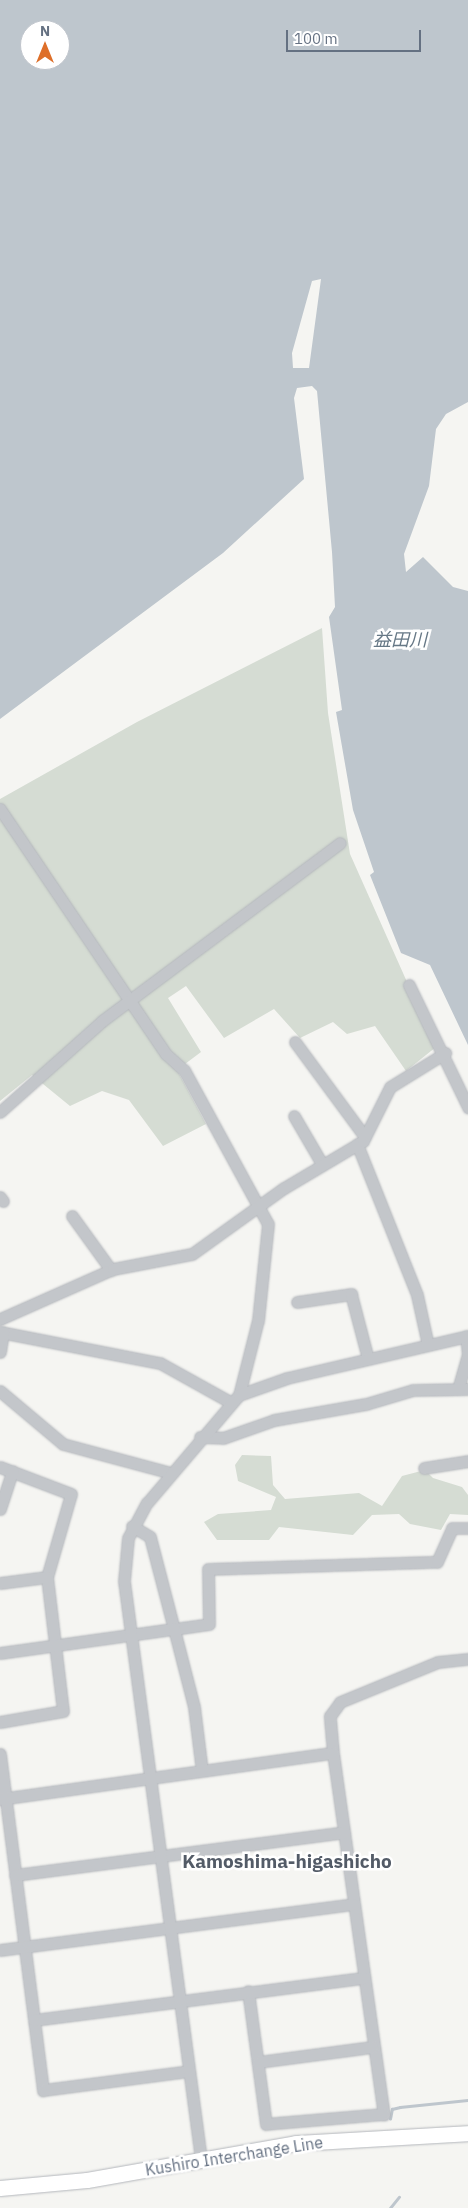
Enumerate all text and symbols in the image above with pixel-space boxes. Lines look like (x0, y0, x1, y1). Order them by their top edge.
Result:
north arrow (20, 20, 70, 70)
scale bar (288, 20, 423, 52)
text: N (40, 22, 50, 40)
text: 100 m (294, 29, 338, 48)
water label: 益田川 (373, 629, 427, 651)
district label: Kamoshima-higashicho (182, 1851, 392, 1873)
street label: Kushiro Interchange Line (144, 2132, 324, 2180)

